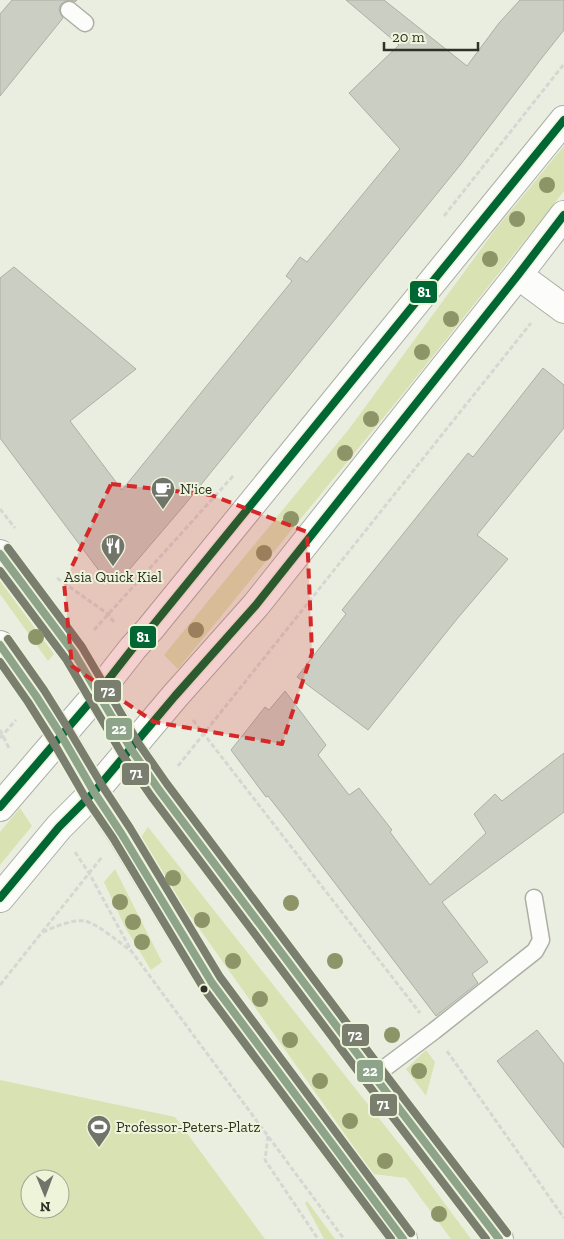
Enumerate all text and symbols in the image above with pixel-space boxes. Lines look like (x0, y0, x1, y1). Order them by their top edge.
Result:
scale bar (384, 20, 478, 52)
text: 20 m (392, 28, 425, 46)
line badge: 81 (409, 280, 438, 304)
text: 81 (417, 284, 431, 301)
cafe icon: N'ice (150, 476, 176, 510)
place label: N'ice (180, 480, 212, 498)
restaurant icon: Asia Quick Kiel (100, 533, 126, 567)
place label: Asia Quick Kiel (64, 568, 162, 586)
line badge: 81 (129, 625, 157, 649)
text: 81 (136, 629, 150, 646)
line badge: 72 (93, 679, 122, 703)
text: 72 (101, 683, 116, 700)
line badge: 22 (105, 717, 133, 741)
text: 22 (111, 721, 127, 738)
line badge: 71 (121, 762, 150, 786)
text: 71 (130, 765, 143, 782)
unlabelled marker (199, 984, 209, 994)
line badge: 72 (341, 1023, 370, 1047)
text: 72 (348, 1027, 363, 1044)
line badge: 22 (356, 1059, 384, 1083)
text: 22 (362, 1063, 378, 1080)
line badge: 71 (369, 1093, 398, 1117)
text: 71 (377, 1096, 390, 1113)
sports icon: Professor-Peters-Platz (86, 1114, 112, 1148)
place label: Professor-Peters-Platz (116, 1118, 260, 1136)
north arrow (20, 1169, 70, 1219)
text: N (39, 1198, 51, 1215)

